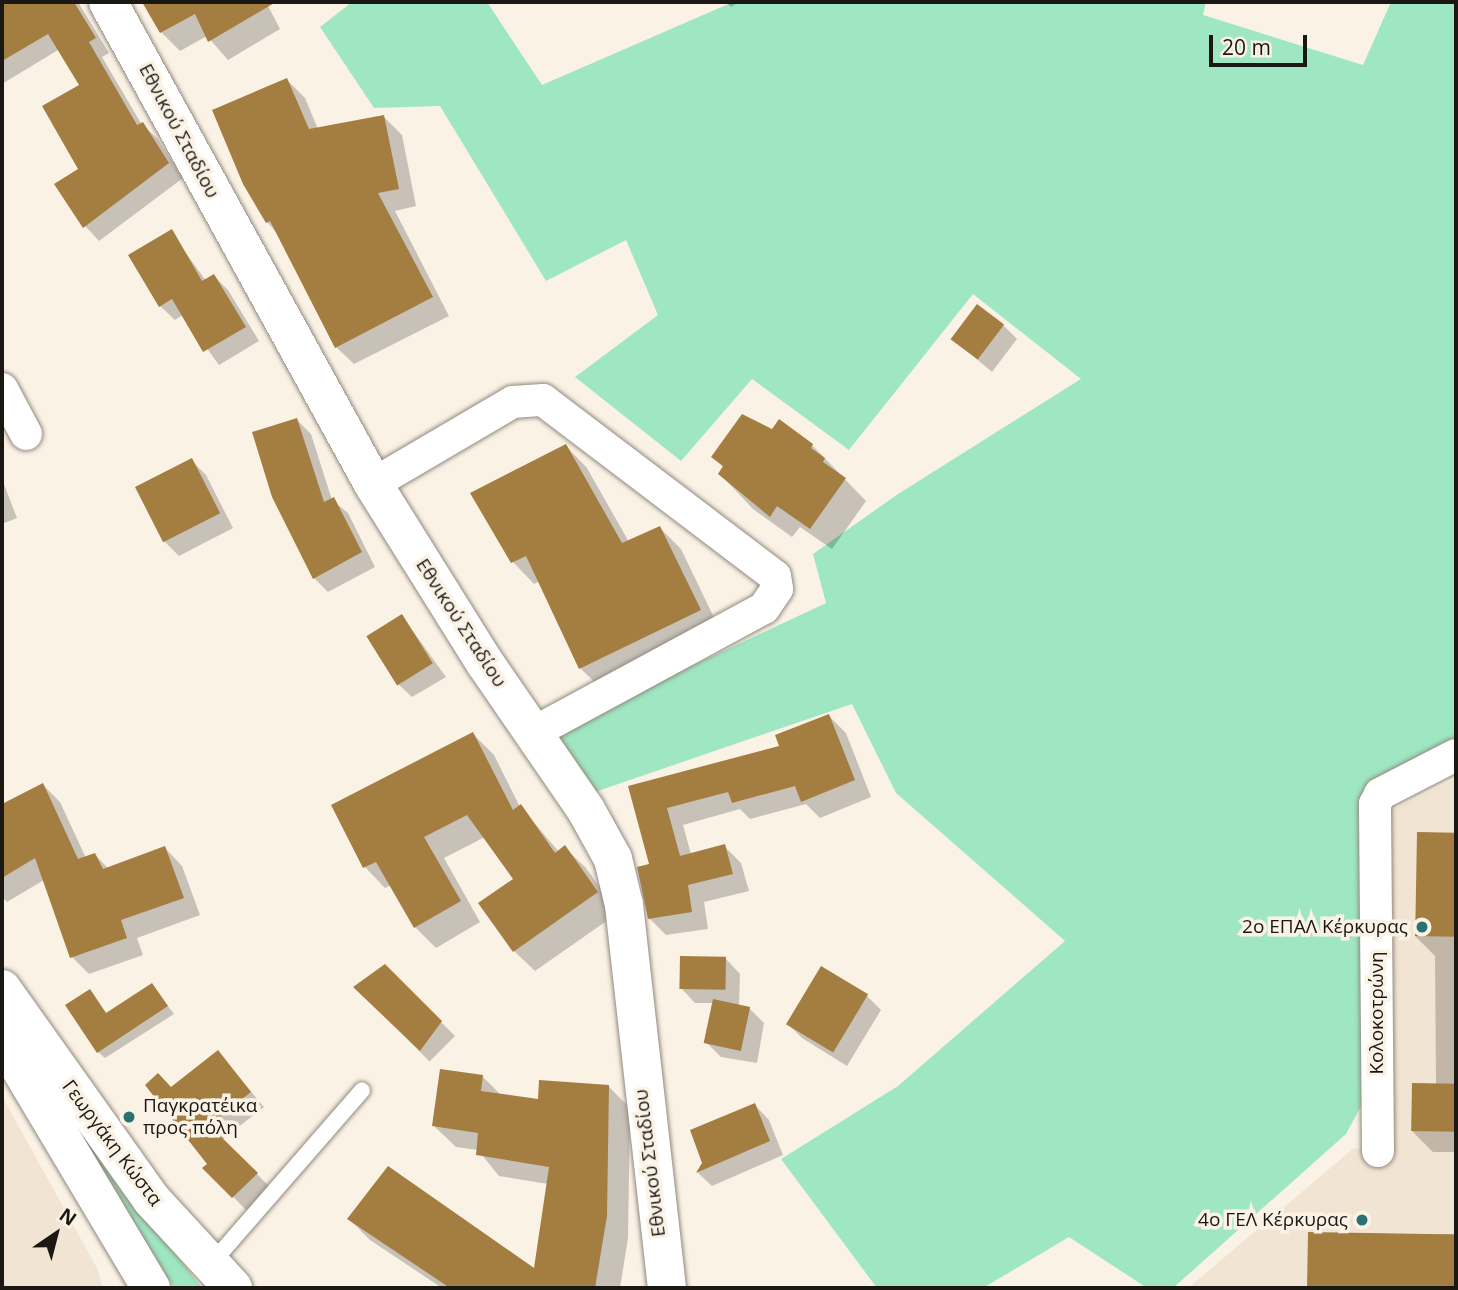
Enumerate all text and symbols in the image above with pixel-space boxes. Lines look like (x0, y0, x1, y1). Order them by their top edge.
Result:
scale bar (1213, 21, 1311, 65)
text: 20 m (1222, 33, 1271, 61)
street label: Εθνικού Σταδίου (134, 60, 224, 202)
street label: Εθνικού Σταδίου (411, 554, 511, 692)
place label: 2ο ΕΠΑΛ Κέρκυρας (1242, 916, 1408, 938)
marker: 2ο ΕΠΑΛ Κέρκυρας (1414, 919, 1430, 935)
street label: Κολοκοτρώνη (1366, 951, 1388, 1075)
street label: Γεωργάκη Κώστα (57, 1076, 167, 1210)
street label: Εθνικού Σταδίου (630, 1088, 670, 1238)
place label: Παγκρατέικα προς πόλη (143, 1095, 257, 1139)
marker: Παγκρατέικα προς πόλη (121, 1109, 137, 1125)
north arrow (21, 1199, 91, 1269)
text: N (54, 1202, 82, 1232)
place label: 4ο ΓΕΛ Κέρκυρας (1198, 1209, 1348, 1231)
marker: 4ο ΓΕΛ Κέρκυρας (1354, 1212, 1370, 1228)

